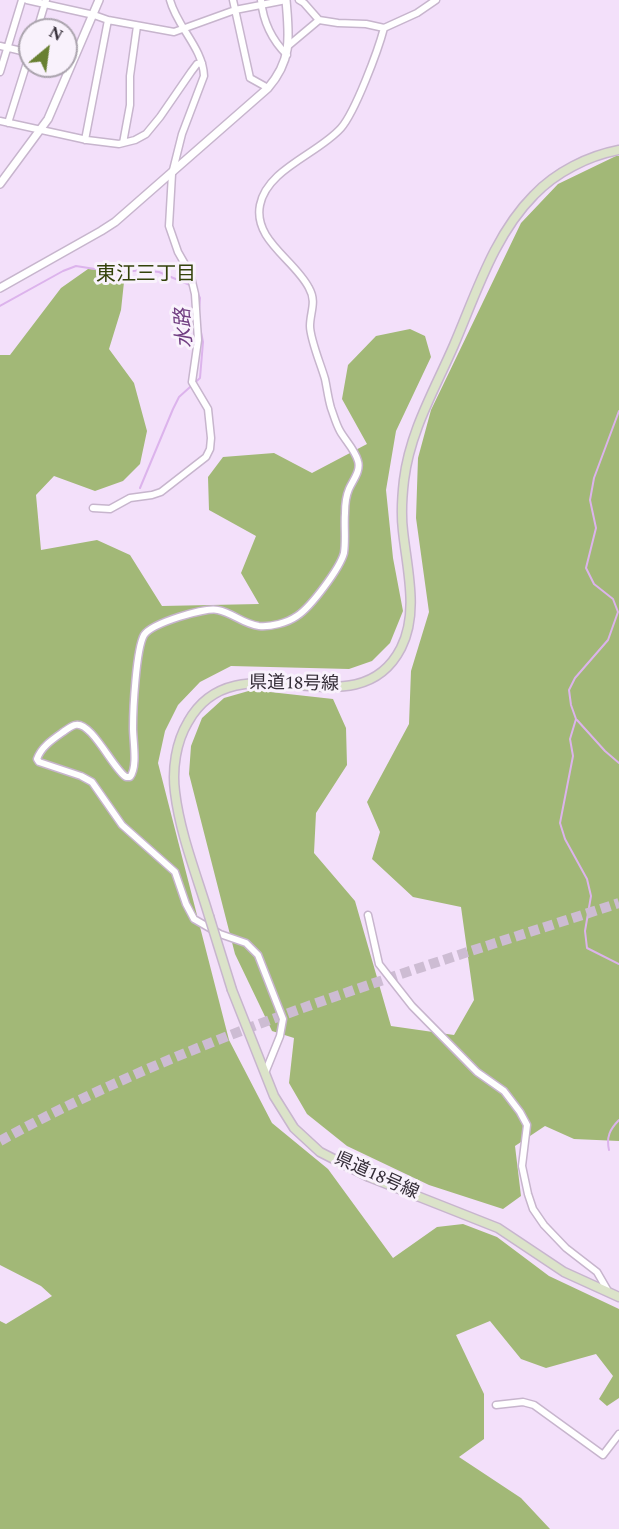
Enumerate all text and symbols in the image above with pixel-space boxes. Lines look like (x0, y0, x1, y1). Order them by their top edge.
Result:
north arrow (18, 18, 78, 78)
text: N (44, 20, 67, 48)
district label: 東江三丁目 (96, 264, 196, 288)
water label: 水路 (173, 307, 199, 349)
street label: 県道18号線 (249, 673, 339, 697)
street label: 県道18号線 (330, 1149, 422, 1205)

